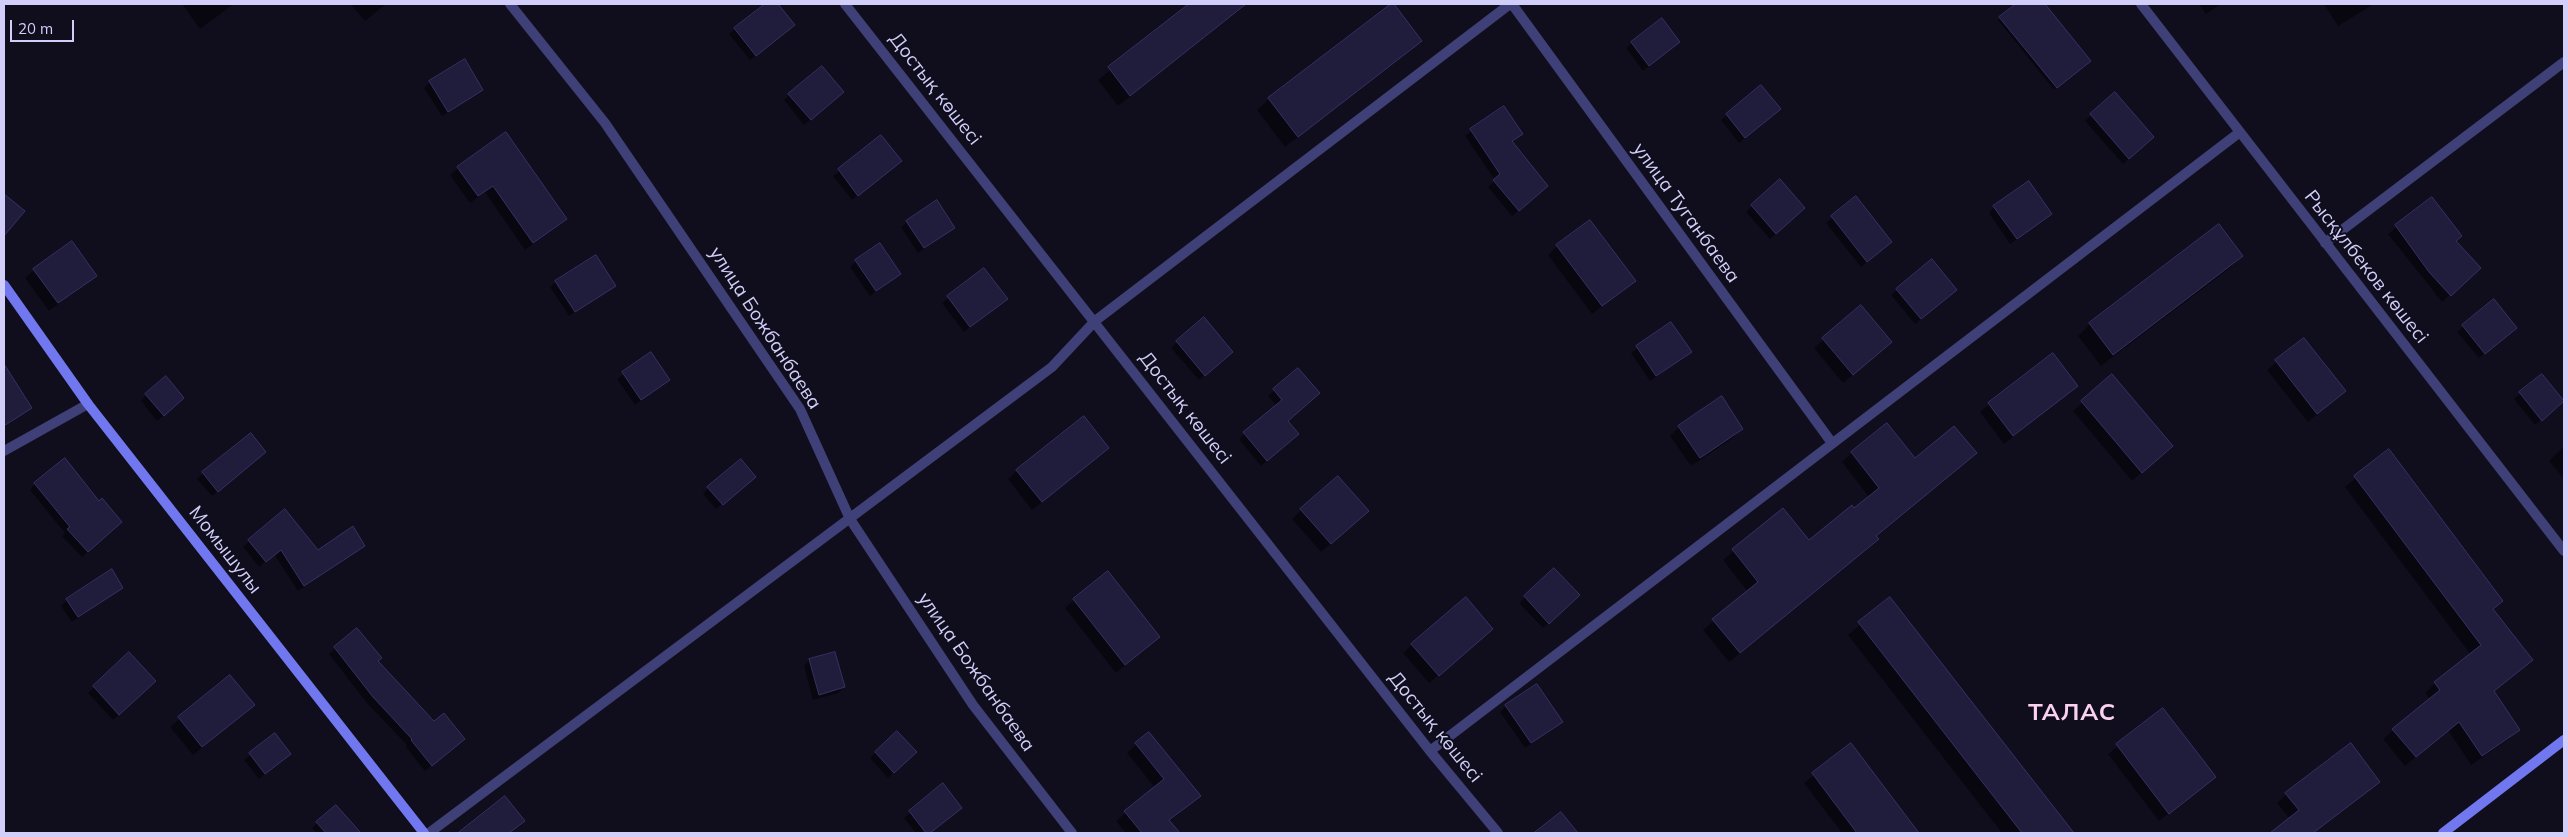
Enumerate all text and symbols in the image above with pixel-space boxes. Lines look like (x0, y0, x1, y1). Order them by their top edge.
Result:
scale bar (12, 10, 76, 42)
text: 20 m (18, 19, 53, 38)
street label: Достық көшесі (884, 28, 986, 150)
street label: улица Туганбаева (1628, 139, 1744, 287)
street label: Рысқұлбеков көшесі (2299, 186, 2433, 348)
street label: улица Божбанбаева (704, 243, 826, 413)
street label: Достық көшесі (1134, 347, 1236, 469)
street label: Момышулы (184, 502, 266, 598)
street label: улица Божбанбаева (912, 588, 1040, 756)
street label: Достық көшесі (1383, 667, 1487, 787)
district label: ТАЛАС (2027, 699, 2117, 727)

